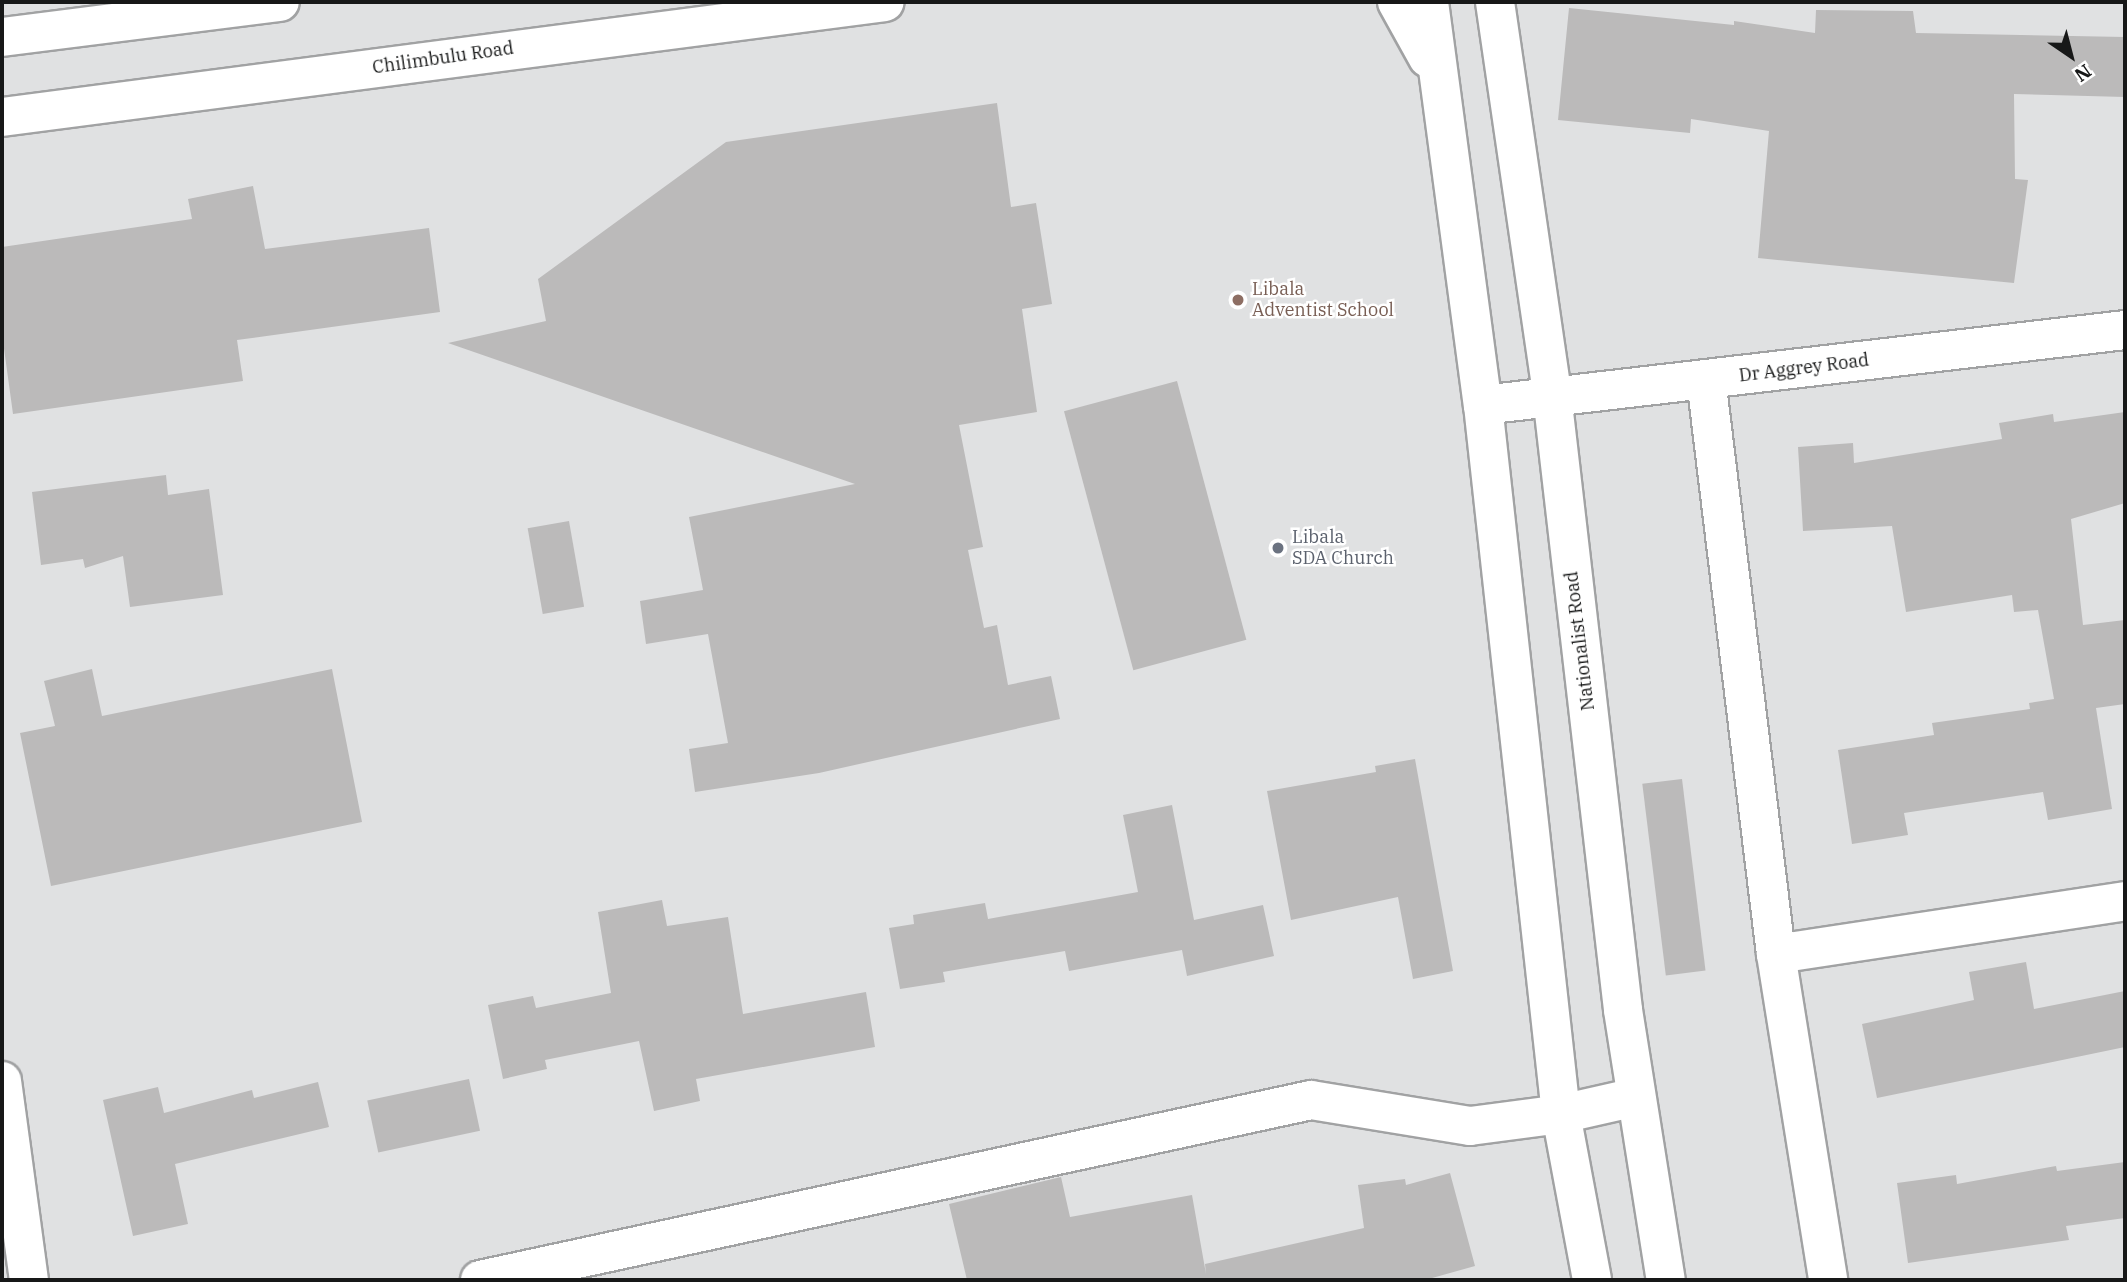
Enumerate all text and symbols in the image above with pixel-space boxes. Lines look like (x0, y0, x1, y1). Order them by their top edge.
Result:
north arrow (2036, 21, 2106, 91)
street label: Chilimbulu Road (371, 37, 515, 79)
text: N (2070, 59, 2096, 87)
place label: Libala Adventist School (1252, 279, 1394, 322)
marker: Libala Adventist School (1230, 292, 1246, 308)
street label: Dr Aggrey Road (1738, 349, 1870, 387)
place label: Libala SDA Church (1292, 527, 1394, 570)
marker: Libala SDA Church (1270, 540, 1286, 556)
street label: Nationalist Road (1561, 570, 1599, 712)

